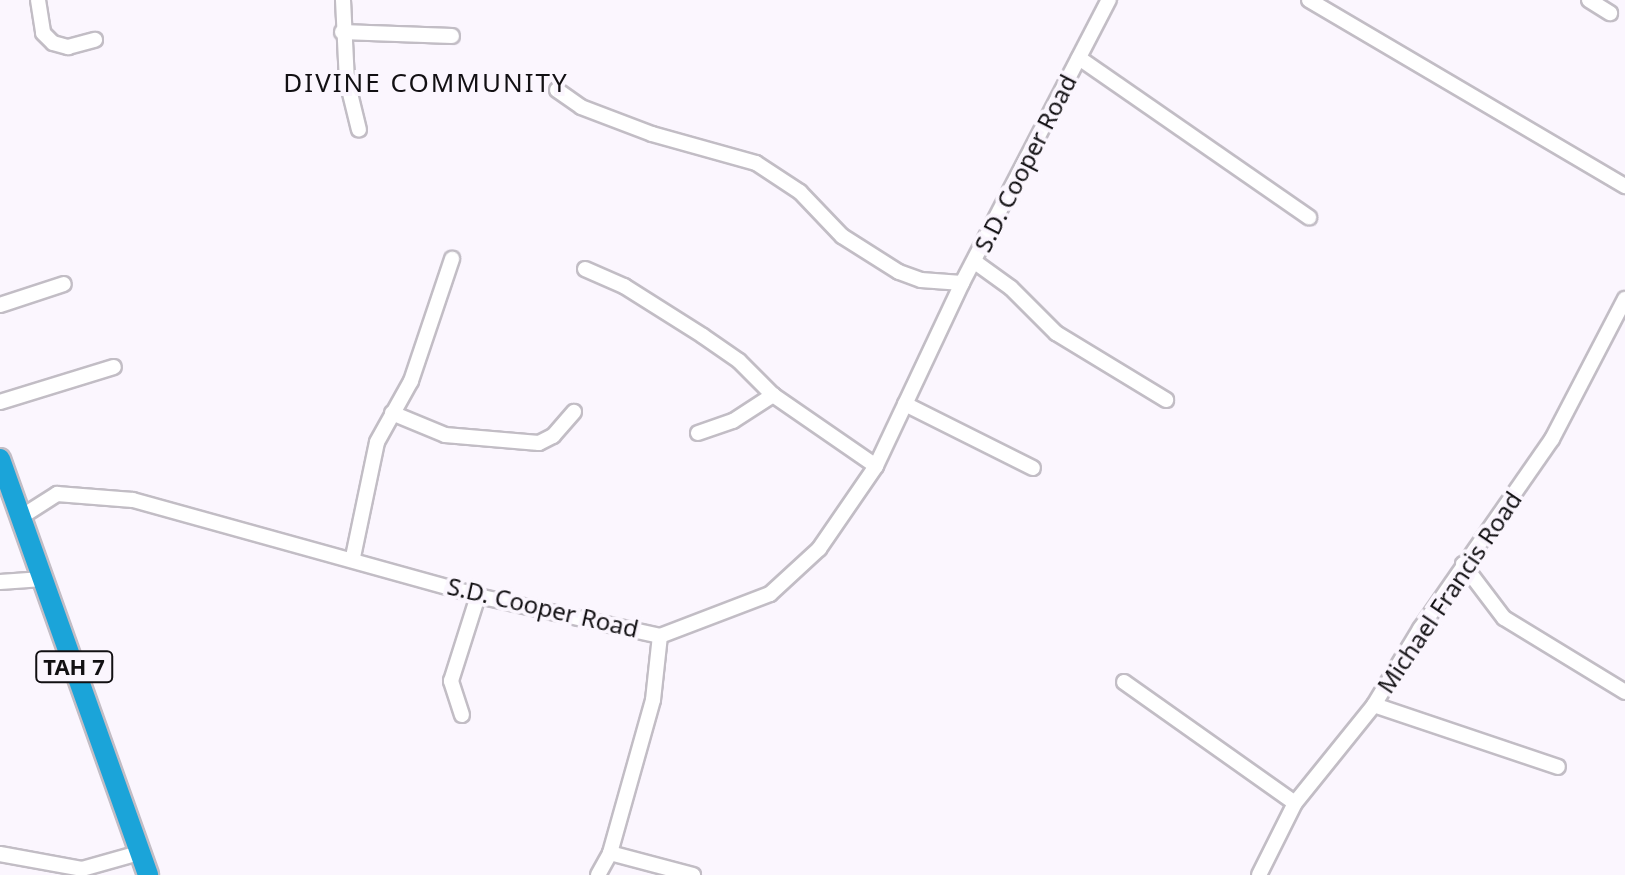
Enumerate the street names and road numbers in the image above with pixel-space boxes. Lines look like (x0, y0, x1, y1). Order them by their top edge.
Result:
street label: S.D. Cooper Road (968, 70, 1082, 256)
street label: Michael Francis Road (1371, 486, 1527, 698)
street label: S.D. Cooper Road (445, 571, 641, 643)
road number: TAH 7 (34, 649, 114, 685)

